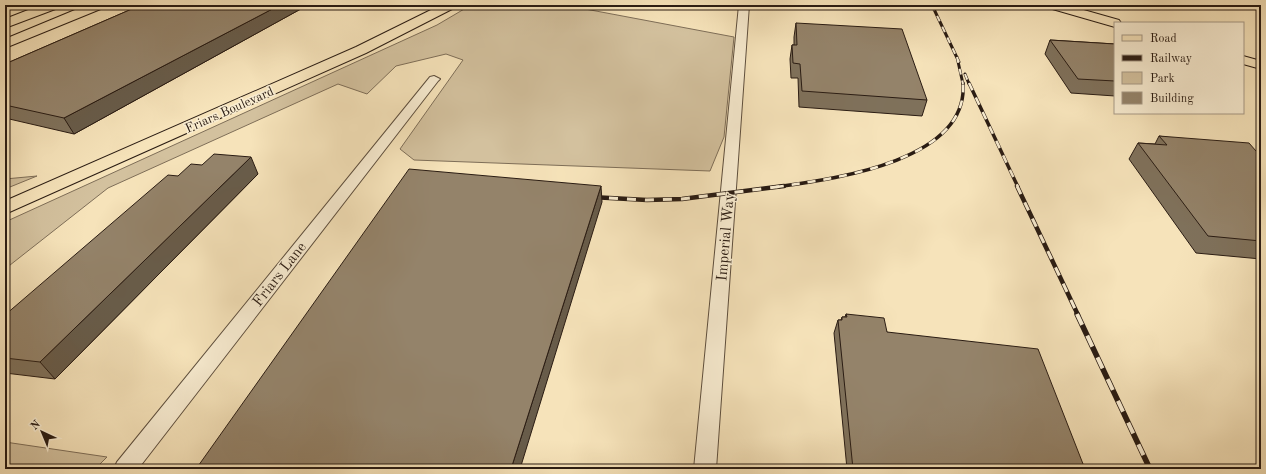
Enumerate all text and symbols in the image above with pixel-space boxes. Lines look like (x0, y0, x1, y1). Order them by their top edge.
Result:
legend (1114, 22, 1244, 114)
text: Road (1150, 33, 1177, 45)
text: Railway (1150, 53, 1193, 65)
text: Park (1150, 73, 1175, 85)
street label: Friars Boulevard (183, 85, 276, 136)
text: Building (1150, 93, 1194, 105)
street label: Imperial Way (715, 192, 738, 282)
street label: Friars Lane (251, 240, 310, 310)
north arrow (22, 412, 62, 452)
text: N (29, 419, 43, 433)

